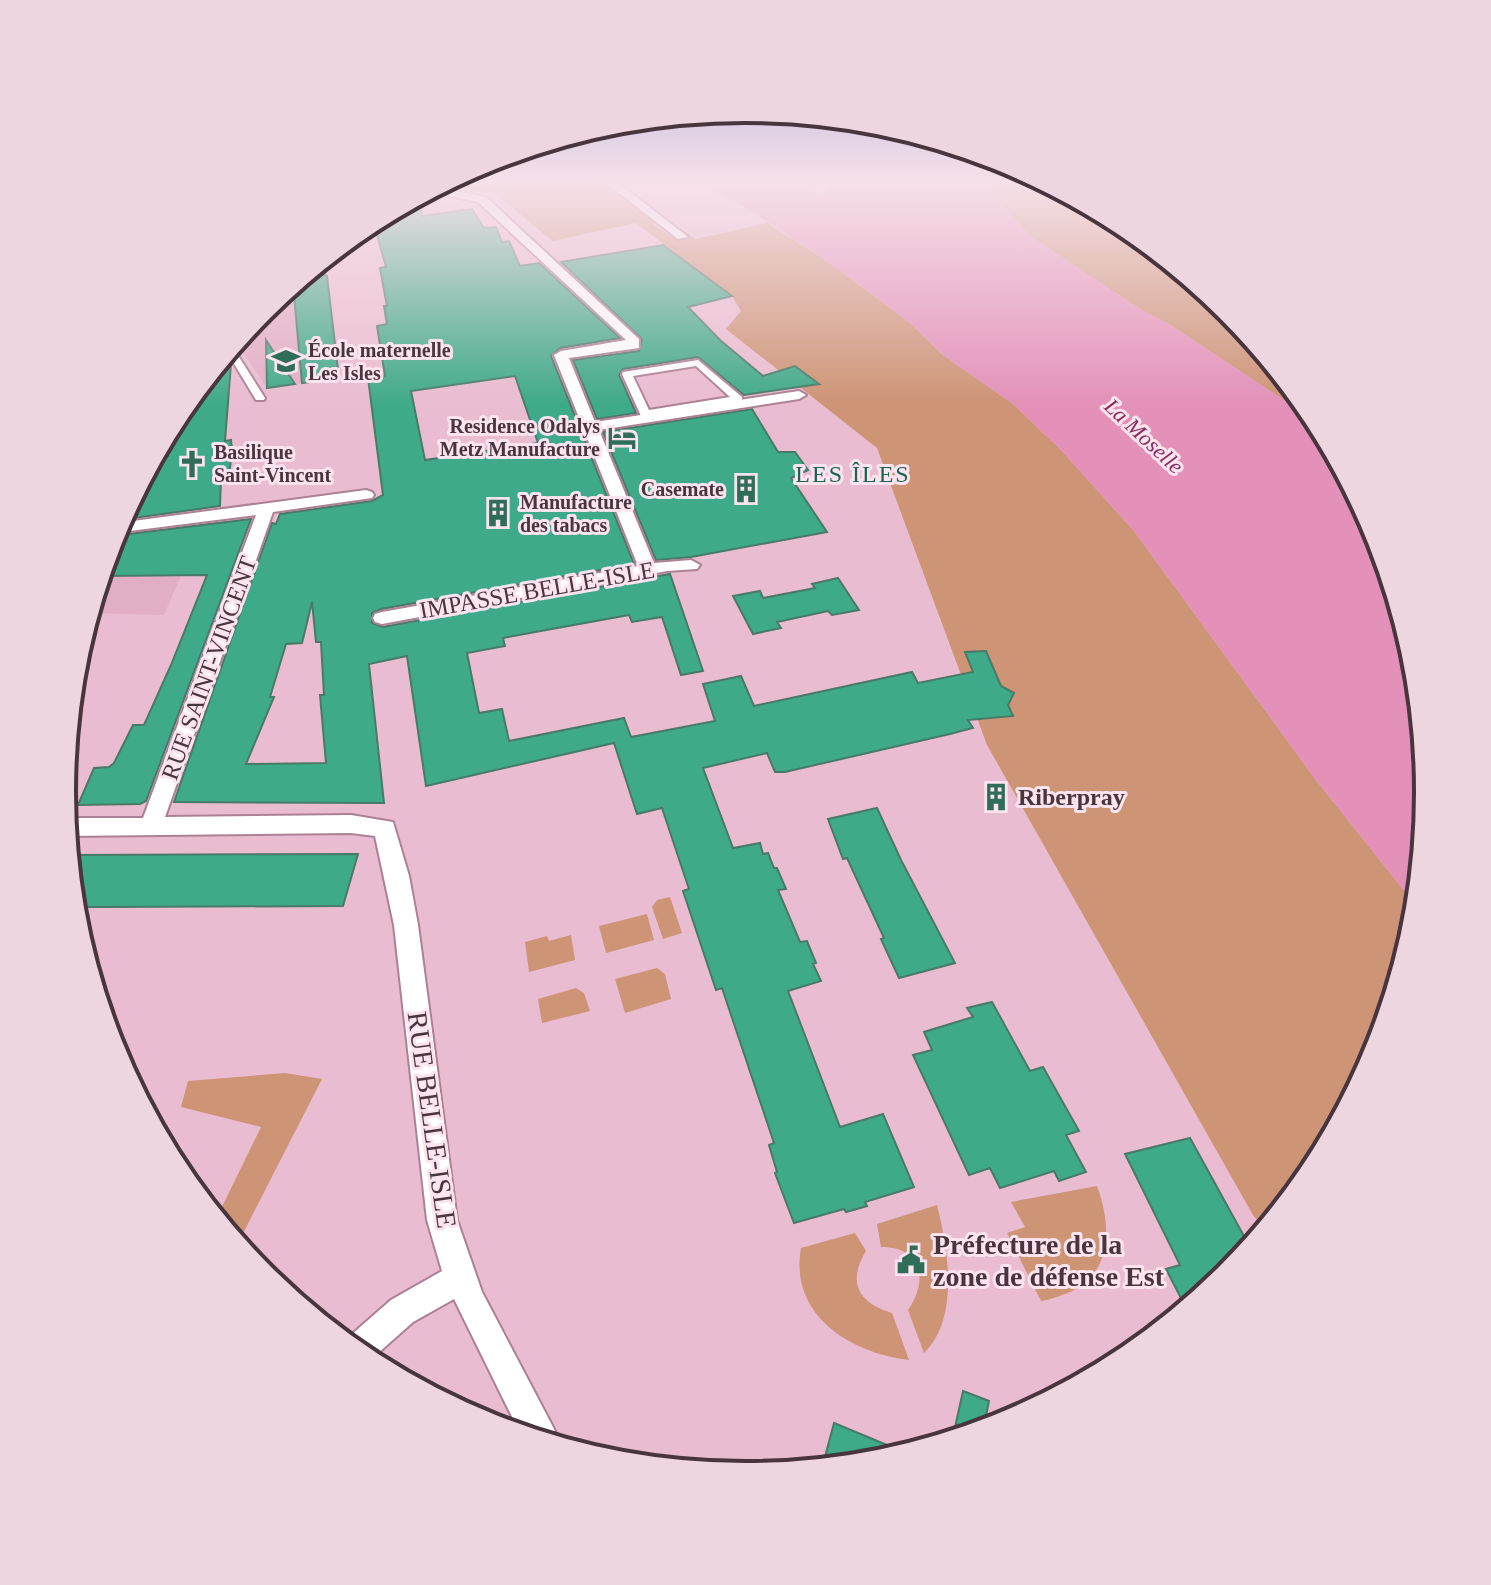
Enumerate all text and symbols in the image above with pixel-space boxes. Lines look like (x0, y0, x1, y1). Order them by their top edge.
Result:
place label: École maternelle Les Isles (308, 339, 451, 384)
school or university icon: École maternelle Les Isles (271, 346, 301, 376)
water label: La Moselle (1099, 393, 1189, 479)
place label: Residence Odalys Metz Manufacture (440, 415, 600, 460)
hotel icon: Residence Odalys Metz Manufacture (607, 423, 637, 453)
place label: Basilique Saint-Vincent (214, 441, 331, 486)
church icon: Basilique Saint-Vincent (177, 449, 207, 479)
district label: LES ÎLES (795, 461, 911, 487)
building icon: Casemate (731, 474, 761, 504)
place label: Casemate (641, 478, 724, 500)
place label: Manufacture des tabacs (520, 491, 632, 536)
building icon: Manufacture des tabacs (483, 498, 513, 528)
street label: RUE SAINT-VINCENT (156, 552, 262, 783)
street label: IMPASSE BELLE-ISLE (417, 556, 657, 624)
building icon: Riberpray (981, 782, 1011, 812)
place label: Riberpray (1018, 784, 1125, 810)
street label: RUE BELLE-ISLE (401, 1010, 463, 1230)
place label: Préfecture de la zone de défense Est (933, 1229, 1165, 1292)
public building icon: Préfecture de la zone de défense Est (896, 1245, 926, 1275)

